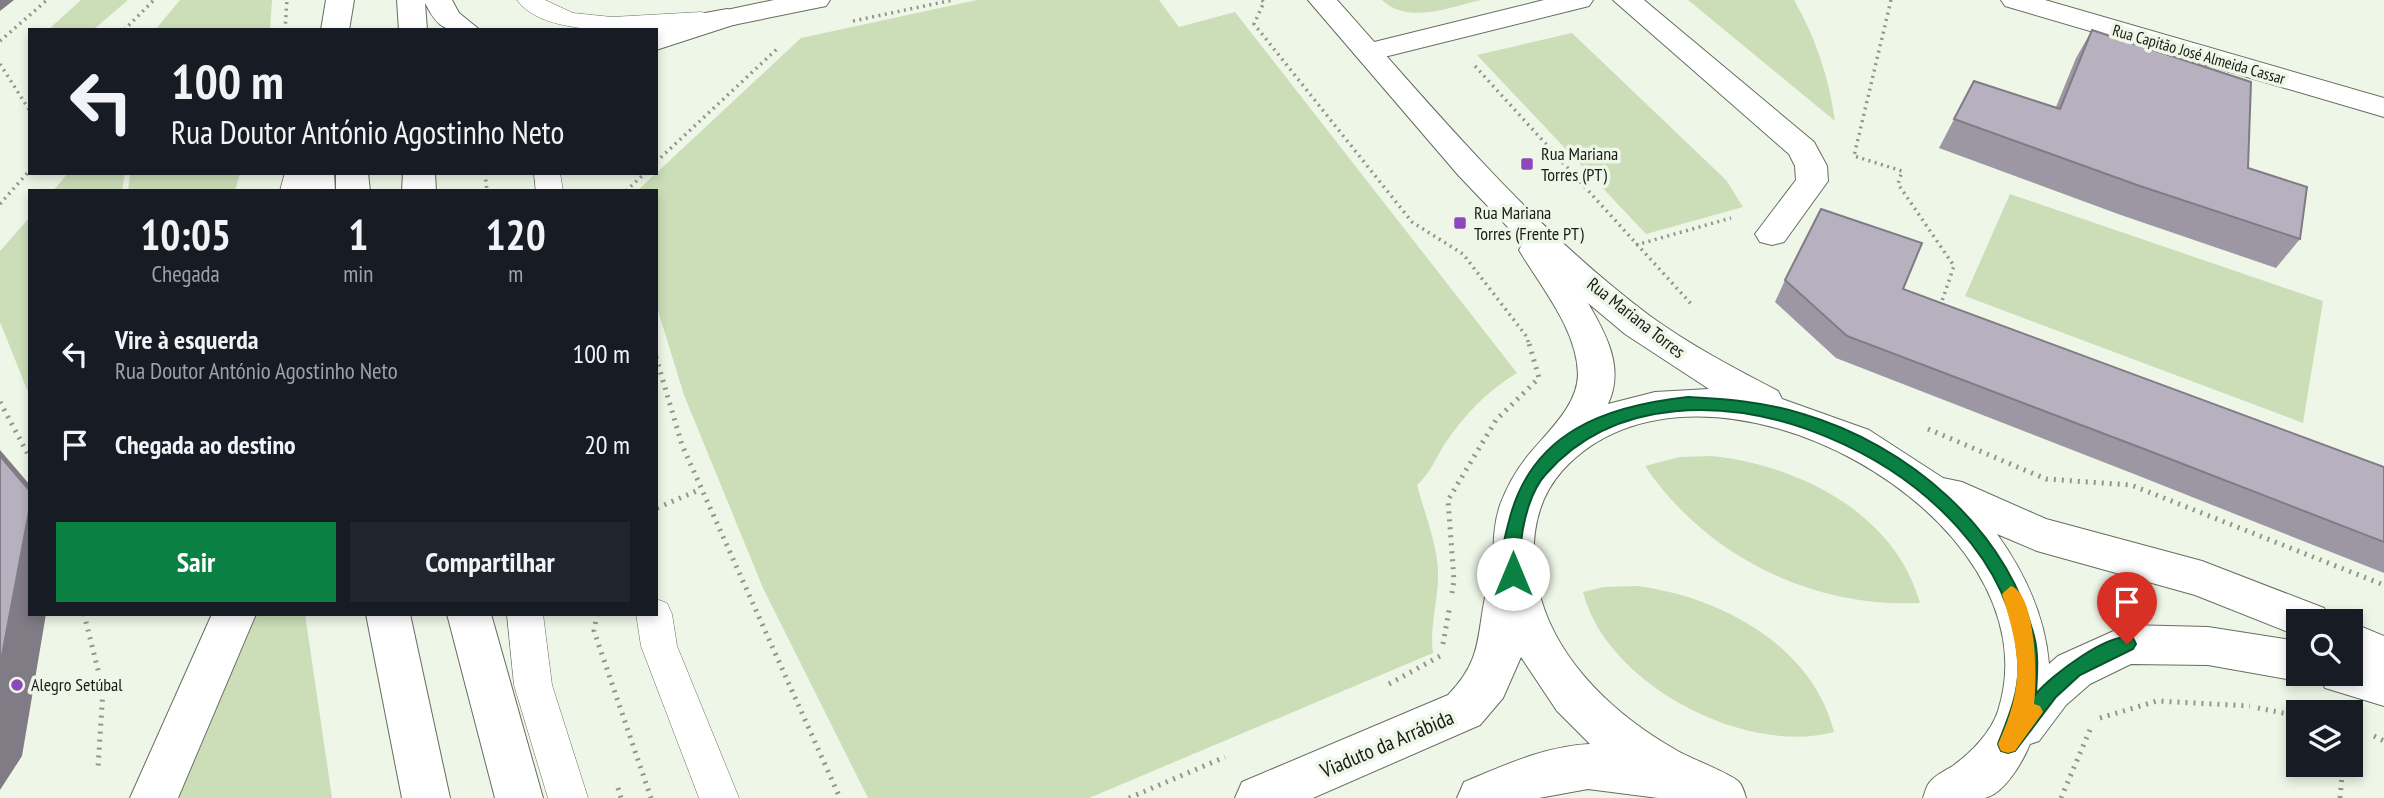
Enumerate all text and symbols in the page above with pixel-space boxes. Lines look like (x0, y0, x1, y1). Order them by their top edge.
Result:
street label: Rua Capitão José Almeida Cassar (2110, 20, 2288, 88)
text: 100 m (171, 49, 284, 113)
icon: left (56, 56, 147, 147)
text: Rua Doutor António Agostinho Neto (171, 111, 564, 153)
place label: Rua Mariana Torres (PT) (1541, 142, 1618, 186)
marker: Rua Mariana Torres (PT) (1519, 156, 1535, 172)
place label: Rua Mariana Torres (Frente PT) (1474, 201, 1584, 245)
text: 10:05 (140, 207, 231, 262)
text: 1 (348, 207, 368, 262)
text: 120 (486, 207, 546, 262)
marker: Rua Mariana Torres (Frente PT) (1452, 215, 1468, 231)
text: Chegada (152, 259, 220, 288)
text: min (343, 259, 373, 288)
text: m (508, 259, 523, 288)
street label: Rua Mariana Torres (1583, 272, 1690, 363)
text: Vire à esquerda (115, 323, 258, 356)
icon: left (56, 335, 94, 373)
text: 100 m (572, 337, 630, 370)
text: Rua Doutor António Agostinho Neto (115, 356, 398, 385)
icon: arrive (56, 426, 94, 464)
text: Chegada ao destino (115, 428, 296, 461)
text: 20 m (584, 428, 630, 461)
button: Sair (56, 522, 336, 602)
button: Compartilhar (350, 522, 630, 602)
position arrow (1476, 537, 1550, 611)
pin (2097, 572, 2157, 644)
icon: arrive (2108, 583, 2146, 621)
map controls (2286, 609, 2363, 777)
button: search (2286, 609, 2363, 686)
place label: Alegro Setúbal (31, 673, 123, 696)
marker: Alegro Setúbal (9, 677, 25, 693)
button: layers (2286, 700, 2363, 777)
street label: Viaduto da Arrábida (1315, 703, 1458, 784)

